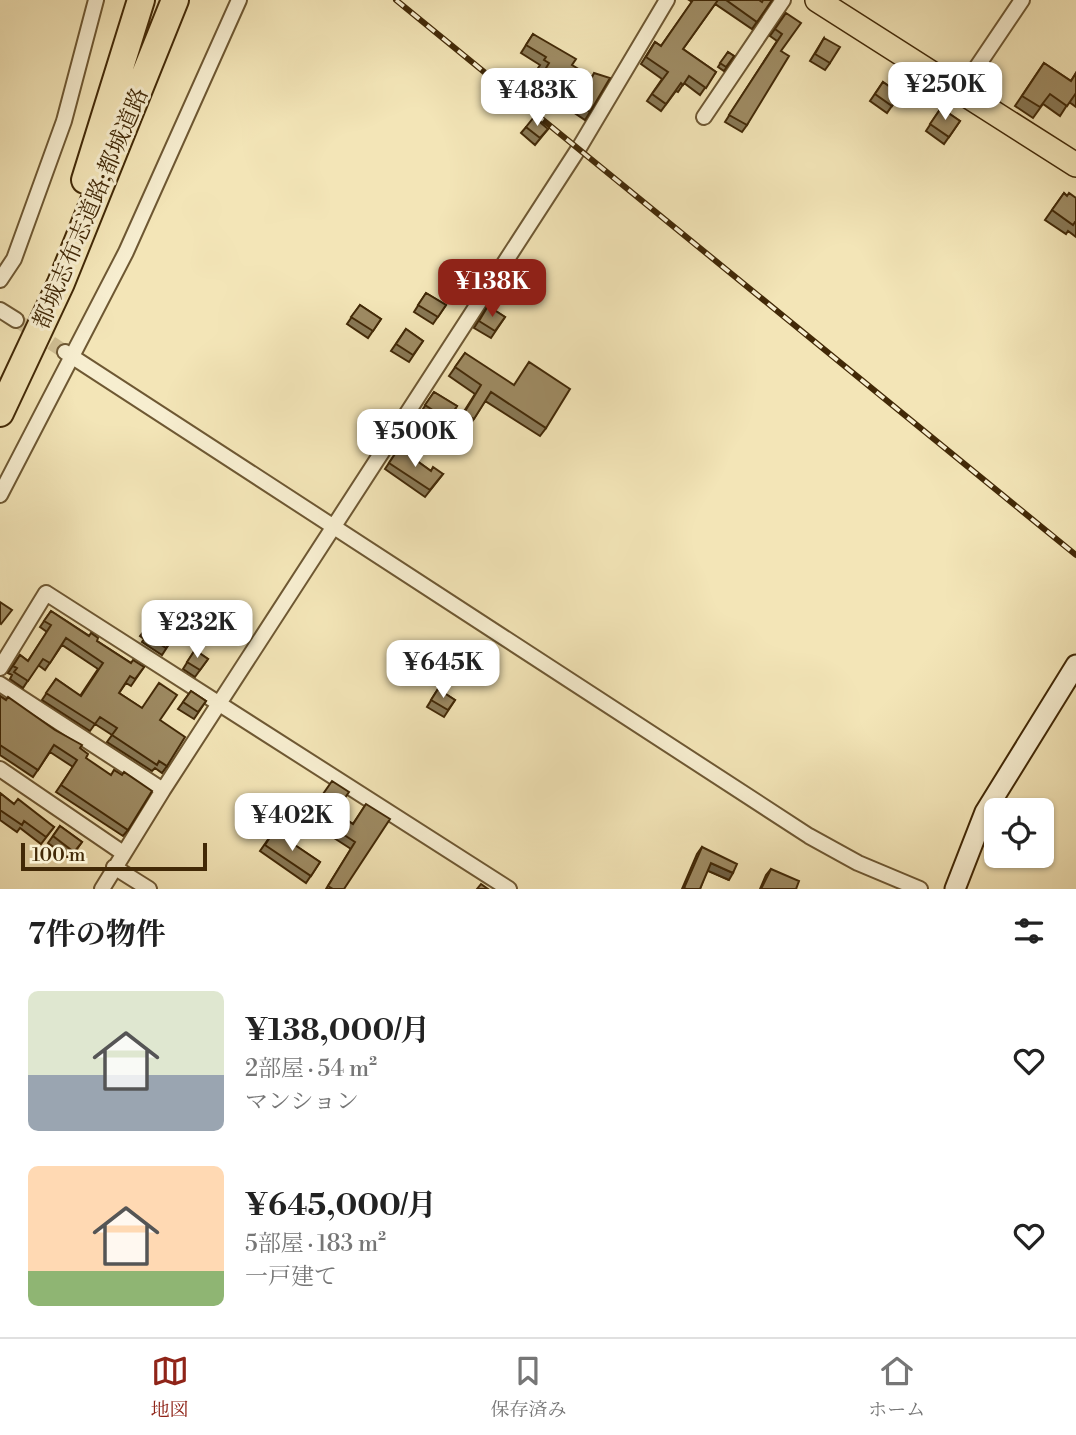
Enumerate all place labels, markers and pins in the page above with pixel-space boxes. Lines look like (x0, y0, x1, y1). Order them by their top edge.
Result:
pin: ¥250K (896, 62, 994, 122)
pin: ¥483K (488, 68, 586, 128)
pin: ¥138K (443, 260, 541, 319)
pin: ¥500K (366, 410, 464, 469)
pin: ¥232K (148, 600, 246, 660)
pin: ¥645K (394, 640, 492, 700)
pin: ¥402K (243, 794, 341, 853)

